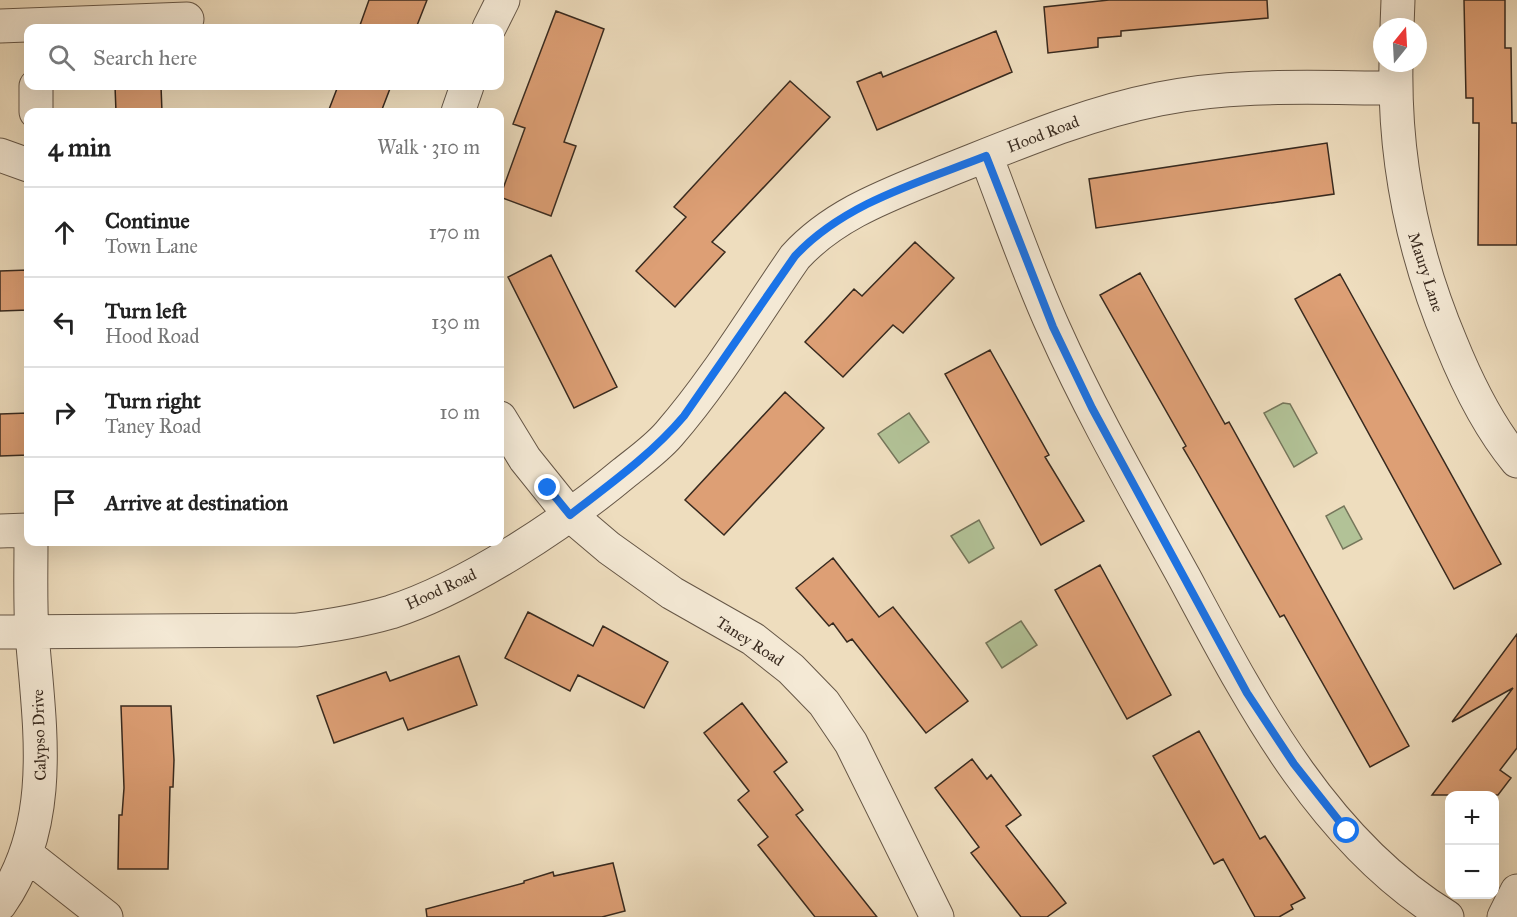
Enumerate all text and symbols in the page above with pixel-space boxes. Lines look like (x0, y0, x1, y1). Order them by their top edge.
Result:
north arrow (1373, 18, 1427, 72)
search box (24, 24, 504, 90)
icon: search (45, 41, 78, 74)
text: Search here (93, 44, 197, 71)
street label: Hood Road (1004, 112, 1082, 156)
text: 4 min (48, 131, 111, 163)
text: Walk · 310 m (377, 135, 480, 159)
text: Continue (105, 207, 190, 234)
icon: ahead (48, 216, 81, 249)
text: 170 m (429, 220, 480, 244)
street label: Maury Lane (1404, 230, 1448, 315)
text: Town Lane (105, 234, 198, 258)
text: Turn left (105, 297, 187, 324)
icon: left (48, 306, 81, 339)
text: 130 m (431, 310, 480, 334)
text: Hood Road (105, 324, 199, 348)
text: Turn right (105, 387, 201, 414)
icon: right (48, 396, 81, 429)
text: 10 m (439, 400, 480, 424)
text: Taney Road (105, 414, 201, 438)
route end (534, 474, 560, 500)
icon: arrive (48, 486, 81, 519)
text: Arrive at destination (105, 489, 288, 516)
street label: Hood Road (403, 564, 479, 614)
street label: Taney Road (713, 612, 787, 670)
street label: Calypso Drive (28, 689, 50, 781)
map controls (1445, 791, 1499, 899)
button: + (1445, 791, 1499, 845)
route start (1333, 817, 1359, 843)
button: − (1445, 845, 1499, 899)

